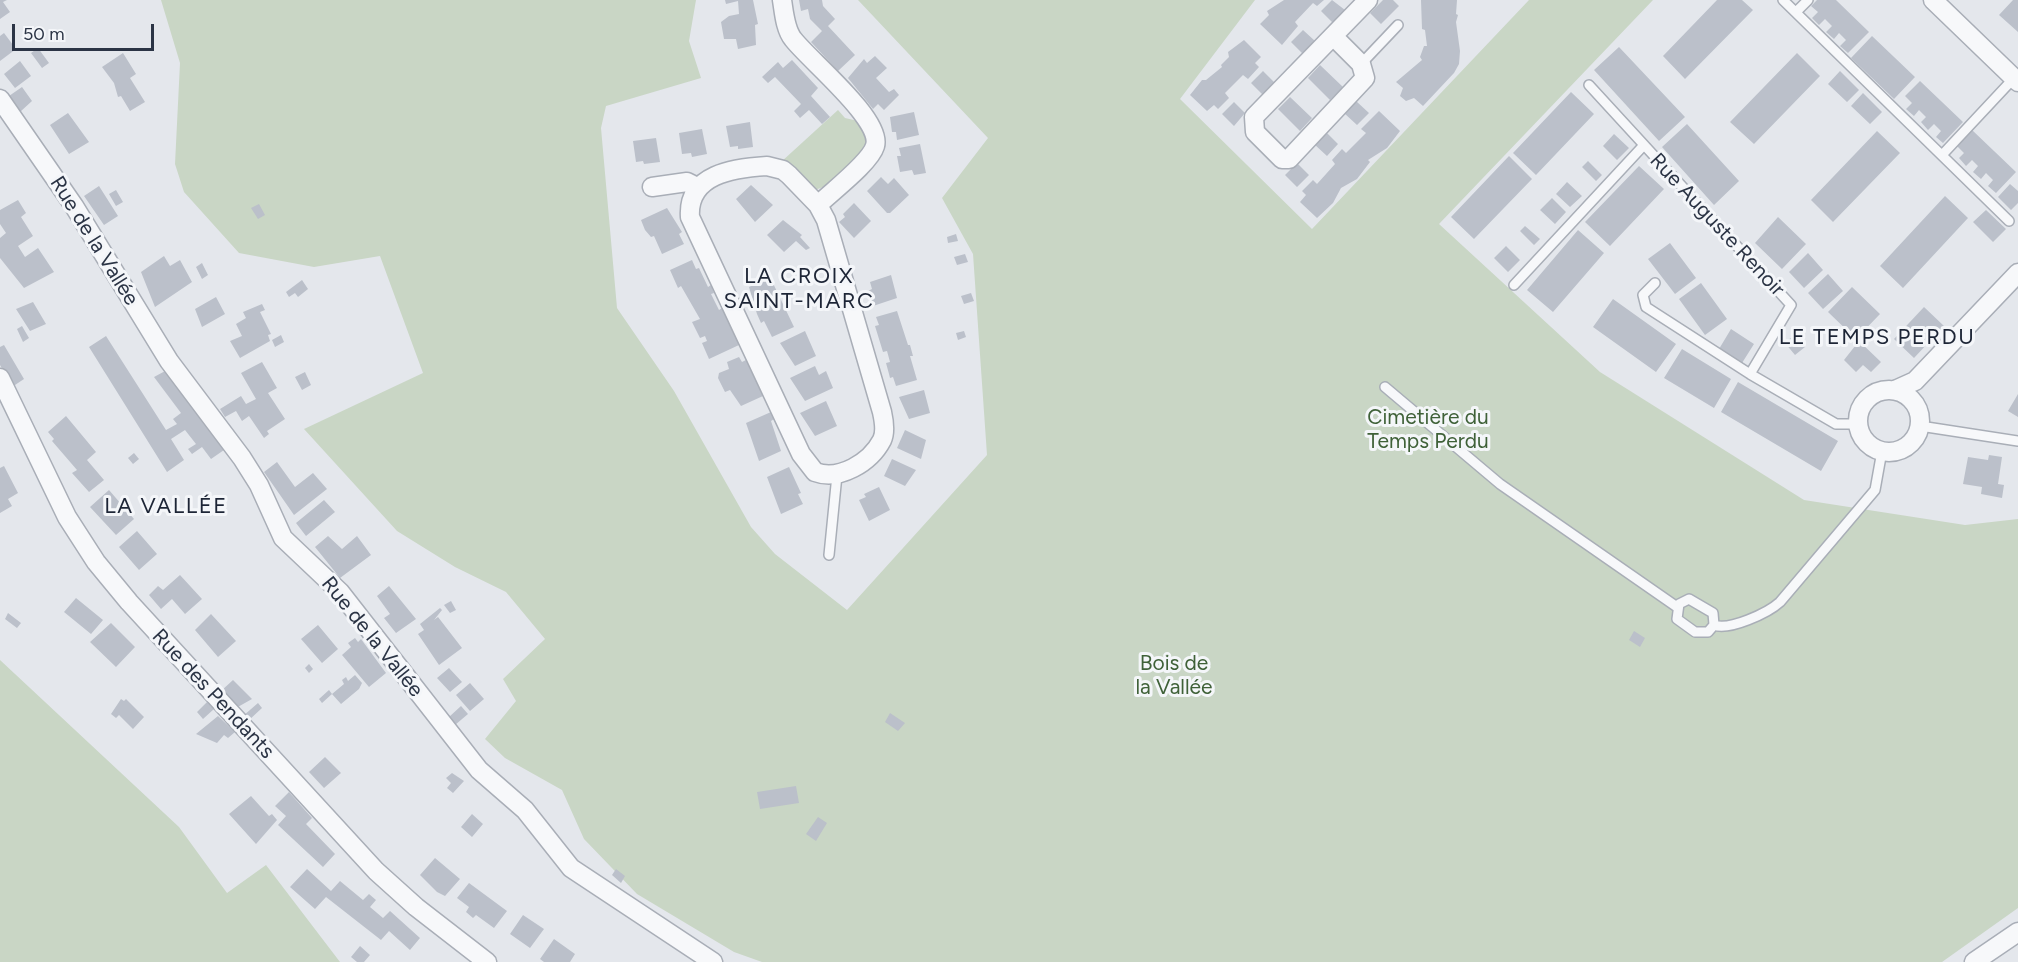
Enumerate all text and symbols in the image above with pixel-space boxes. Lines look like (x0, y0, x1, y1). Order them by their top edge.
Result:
scale bar (15, 12, 158, 50)
text: 50 m (23, 23, 65, 45)
street label: Rue Auguste Renoir (1644, 148, 1790, 302)
street label: Rue de la Vallée (44, 172, 144, 310)
district label: LA CROIX SAINT-MARC (724, 264, 874, 316)
district label: LE TEMPS PERDU (1779, 325, 1975, 351)
park label: Cimetière du Temps Perdu (1367, 405, 1489, 455)
district label: LA VALLÉE (104, 494, 228, 520)
street label: Rue de la Vallée (316, 572, 428, 702)
street label: Rue des Pendants (147, 624, 279, 764)
park label: Bois de la Vallée (1135, 651, 1213, 701)

